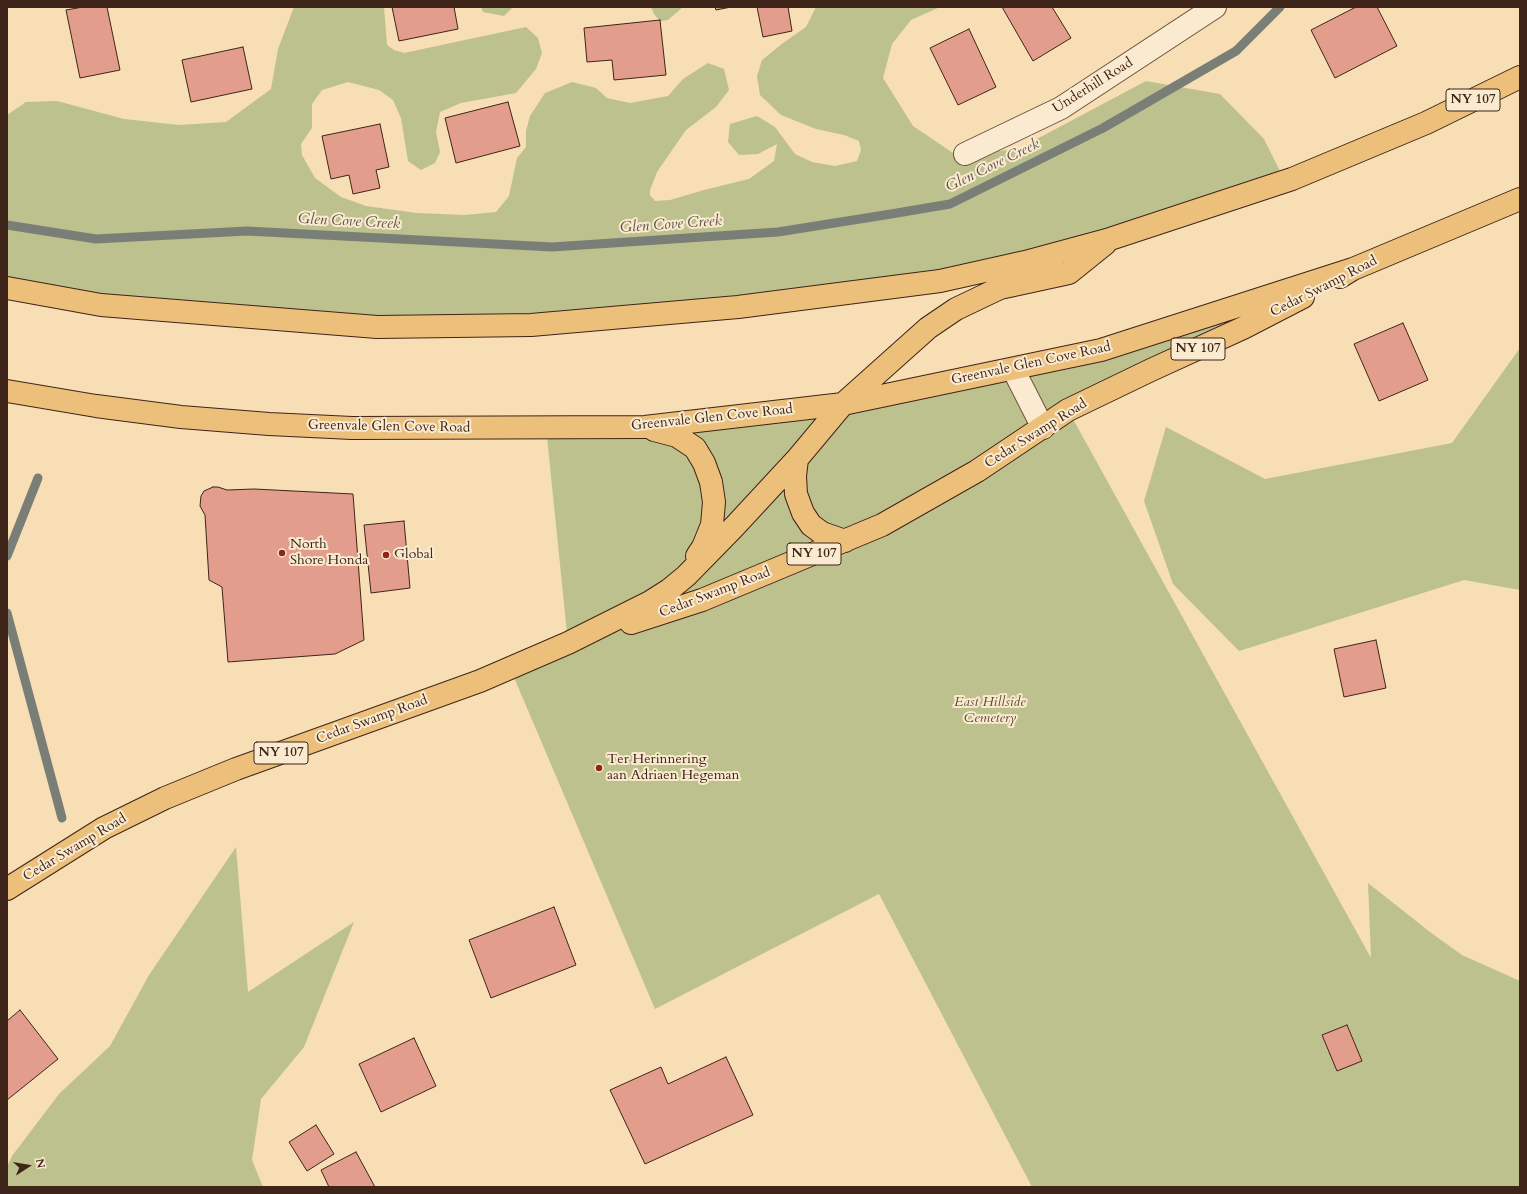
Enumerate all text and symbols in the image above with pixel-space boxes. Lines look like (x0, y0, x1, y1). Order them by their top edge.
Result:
street label: Underhill Road (1050, 55, 1136, 117)
road number: NY 107 (1446, 89, 1500, 111)
water label: Glen Cove Creek (943, 136, 1043, 196)
water label: Glen Cove Creek (298, 210, 400, 234)
water label: Glen Cove Creek (619, 212, 723, 238)
street label: Cedar Swamp Road (1268, 253, 1380, 321)
road number: NY 107 (1171, 338, 1225, 360)
street label: Greenvale Glen Cove Road (950, 339, 1112, 389)
street label: Cedar Swamp Road (982, 396, 1090, 472)
street label: Greenvale Glen Cove Road (630, 401, 794, 435)
street label: Greenvale Glen Cove Road (308, 417, 470, 437)
place label: North Shore Honda (290, 537, 368, 570)
road number: NY 107 (787, 543, 841, 565)
place label: Global (394, 547, 433, 563)
marker: North Shore Honda (277, 548, 287, 558)
marker: Global (381, 550, 391, 560)
street label: Cedar Swamp Road (657, 564, 773, 622)
street label: Cedar Swamp Road (314, 692, 430, 748)
park label: East Hillside Cemetery (954, 695, 1026, 728)
road number: NY 107 (254, 742, 308, 764)
place label: Ter Herinnering aan Adriaen Hegeman (607, 752, 740, 784)
marker: Ter Herinnering aan Adriaen Hegeman (594, 763, 604, 773)
street label: Cedar Swamp Road (20, 811, 130, 885)
north arrow (8, 1146, 48, 1186)
text: N (32, 1157, 49, 1170)

